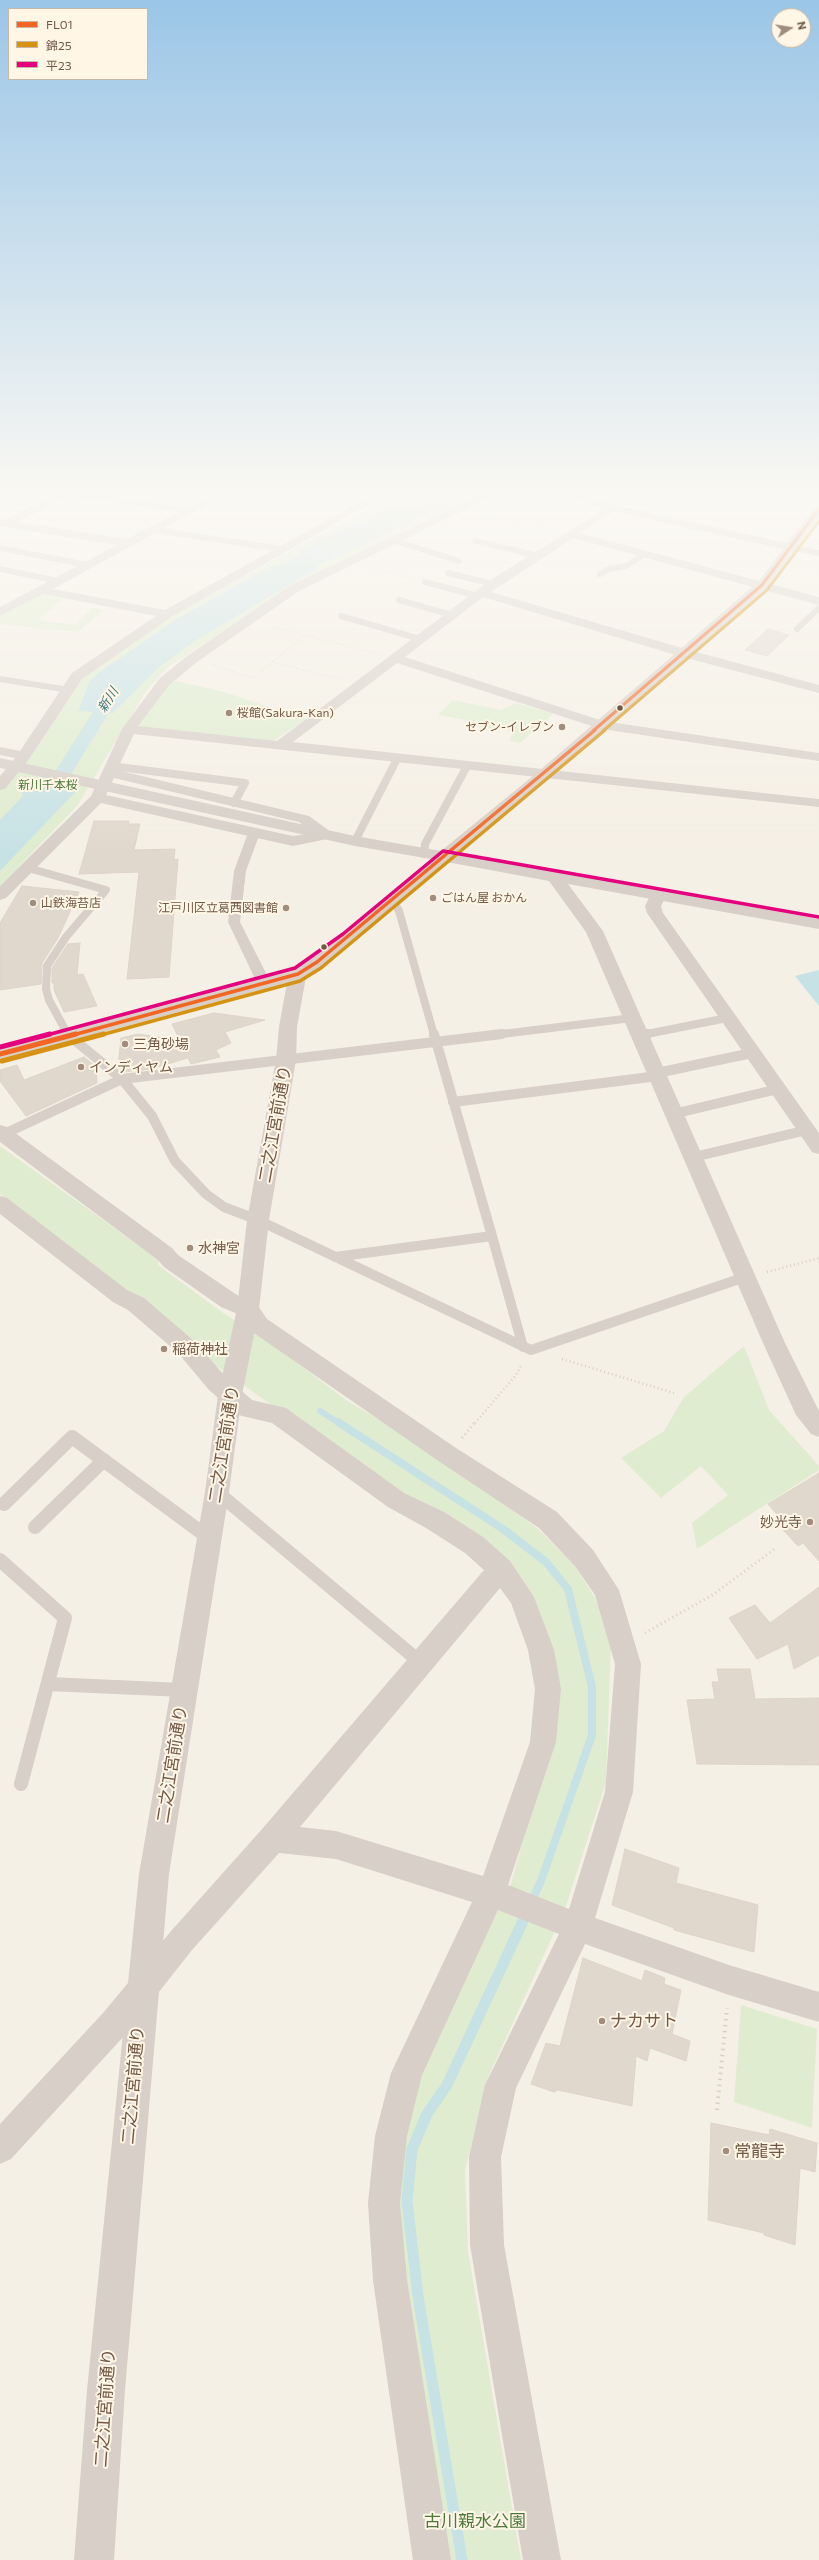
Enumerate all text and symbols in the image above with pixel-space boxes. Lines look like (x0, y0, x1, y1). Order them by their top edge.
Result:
legend (8, 8, 148, 80)
north arrow (771, 8, 811, 48)
text: FL01 (46, 17, 73, 31)
text: N (795, 20, 809, 31)
text: 錦25 (46, 38, 72, 52)
text: 平23 (46, 58, 72, 72)
water label: 新川 (94, 685, 122, 715)
unlabelled marker (615, 703, 625, 713)
place label: 桜館(Sakura-Kan) (237, 706, 334, 720)
marker: 桜館(Sakura-Kan) (224, 708, 234, 718)
place label: セブン-イレブン (465, 720, 554, 734)
marker: セブン-イレブン (557, 722, 567, 732)
park label: 新川千本桜 (18, 778, 78, 792)
place label: ごはん屋 おかん (441, 891, 527, 905)
marker: ごはん屋 おかん (428, 893, 438, 903)
place label: 山鉄海苔店 (41, 896, 101, 910)
marker: 山鉄海苔店 (28, 898, 38, 908)
place label: 江戸川区立葛西図書館 (158, 901, 278, 915)
marker: 江戸川区立葛西図書館 (281, 903, 291, 913)
unlabelled marker (319, 942, 329, 952)
place label: 三角砂場 (133, 1036, 189, 1052)
marker: 三角砂場 (120, 1039, 130, 1049)
place label: インディヤム (89, 1059, 173, 1075)
marker: インディヤム (76, 1062, 86, 1072)
street label: 二之江宮前通り (255, 1064, 295, 1184)
place label: 水神宮 (198, 1240, 240, 1256)
marker: 水神宮 (185, 1243, 195, 1253)
place label: 稲荷神社 (172, 1341, 228, 1357)
marker: 稲荷神社 (159, 1344, 169, 1354)
street label: 二之江宮前通り (205, 1384, 243, 1504)
place label: 妙光寺 (760, 1514, 802, 1530)
marker: 妙光寺 (805, 1517, 815, 1527)
street label: 二之江宮前通り (153, 1704, 191, 1824)
place label: ナカサト (610, 2011, 678, 2031)
marker: ナカサト (597, 2016, 607, 2026)
street label: 二之江宮前通り (118, 2025, 148, 2145)
place label: 常龍寺 (734, 2141, 785, 2161)
marker: 常龍寺 (721, 2146, 731, 2156)
street label: 二之江宮前通り (91, 2348, 119, 2468)
park label: 古川親水公園 (424, 2511, 526, 2531)

